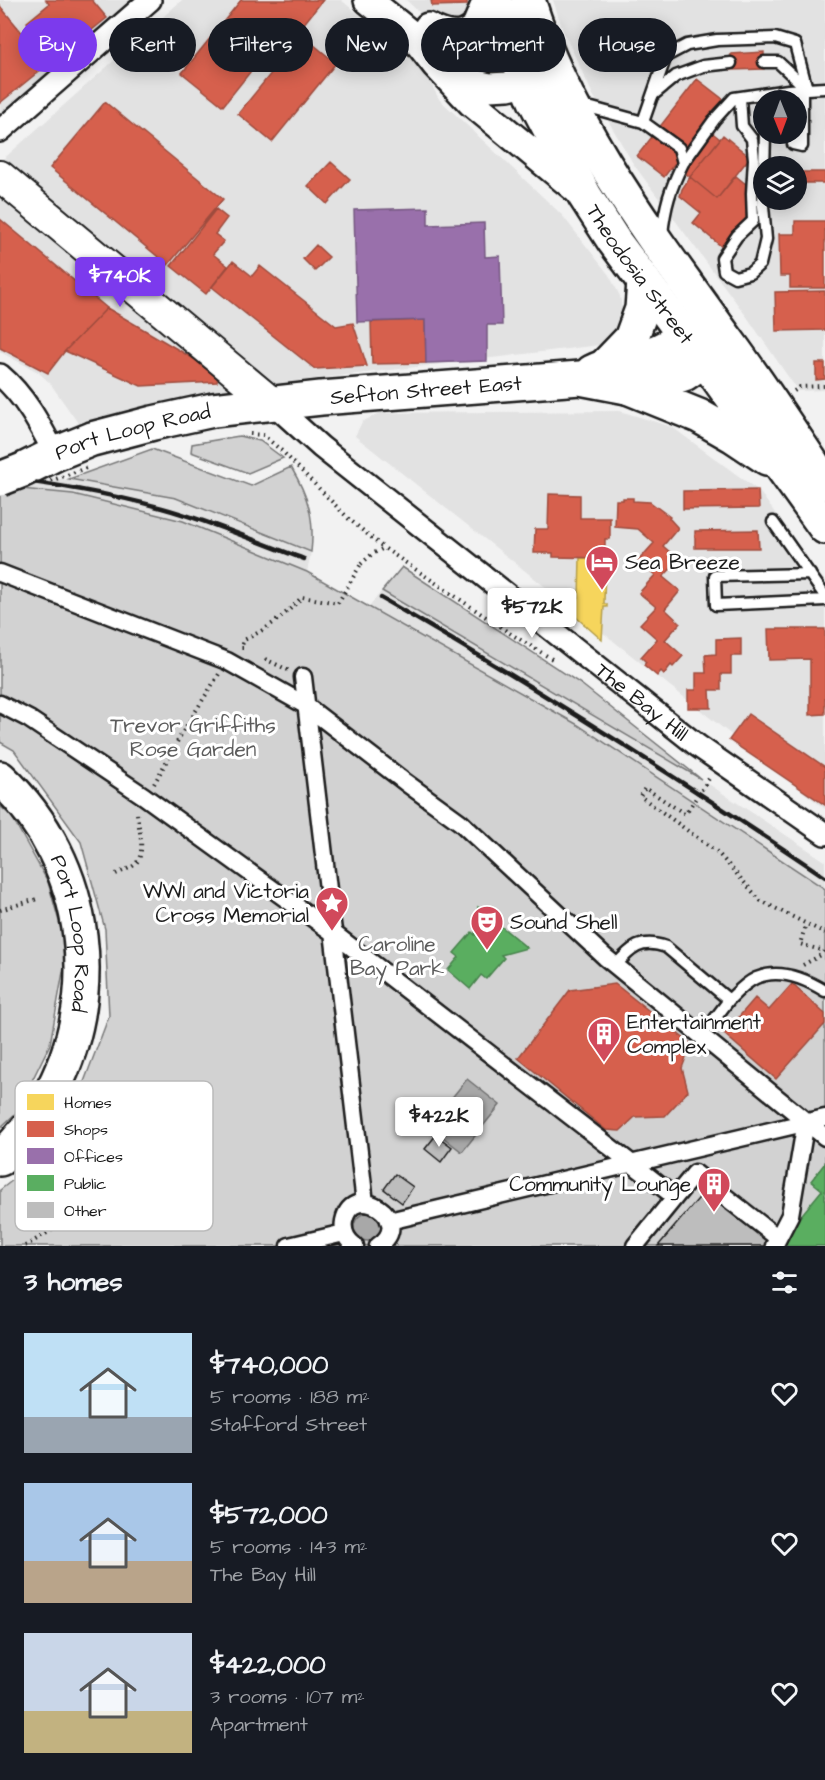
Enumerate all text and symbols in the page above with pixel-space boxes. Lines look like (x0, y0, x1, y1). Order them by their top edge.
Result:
chip: Buy (18, 18, 97, 72)
chip: Rent (109, 18, 196, 72)
chip: Filters (208, 18, 313, 72)
chip: New (325, 18, 409, 72)
chip: Apartment (421, 18, 566, 72)
chip: House (578, 18, 677, 72)
north arrow (753, 90, 807, 144)
map controls (753, 90, 807, 210)
button: layers (753, 156, 807, 210)
street label: Theodosia Street (579, 199, 701, 351)
pin: $740K (78, 257, 162, 308)
text: $740K (89, 262, 151, 290)
street label: Sefton Street East (329, 369, 523, 412)
street label: Port Loop Road (51, 397, 213, 467)
hotel icon: Sea Breeze (584, 544, 620, 591)
place label: Sea Breeze (625, 548, 740, 577)
pin: $572K (490, 588, 574, 639)
text: $572K (501, 593, 563, 621)
street label: The Bay Hill (589, 656, 694, 748)
park label: Trevor Griffiths Rose Garden (110, 711, 276, 764)
street label: Port Loop Road (43, 850, 96, 1014)
place label: WW1 and Victoria Cross Memorial (143, 877, 309, 930)
place icon: WW1 and Victoria Cross Memorial (314, 885, 350, 932)
theatre icon: Sound Shell (469, 904, 505, 951)
place label: Sound Shell (510, 908, 618, 937)
park label: Caroline Bay Park (350, 930, 444, 985)
place label: Entertainment Complex (627, 1008, 761, 1062)
building icon: Entertainment Complex (586, 1016, 622, 1063)
legend (15, 1081, 213, 1231)
text: Homes (64, 1092, 112, 1114)
pin: $422K (397, 1097, 481, 1148)
text: $422K (409, 1102, 469, 1130)
text: Shops (64, 1119, 108, 1141)
text: Offices (64, 1146, 123, 1168)
building icon: Community Lounge (696, 1166, 732, 1213)
place label: Community Lounge (509, 1170, 691, 1201)
text: Public (64, 1173, 106, 1195)
text: Other (64, 1200, 107, 1222)
text: 3 homes (24, 1264, 123, 1300)
icon: filters (768, 1266, 801, 1299)
text: $740,000 (210, 1347, 328, 1383)
icon: home (72, 1357, 144, 1429)
icon: heart (768, 1377, 801, 1410)
text: 5 rooms · 188 m² (210, 1383, 370, 1411)
text: Stafford Street (210, 1411, 367, 1439)
text: $572,000 (210, 1497, 328, 1533)
icon: home (72, 1507, 144, 1579)
icon: heart (768, 1527, 801, 1560)
text: 5 rooms · 143 m² (210, 1533, 368, 1561)
text: The Bay Hill (210, 1561, 316, 1589)
text: $422,000 (210, 1647, 326, 1683)
icon: home (72, 1657, 144, 1729)
icon: heart (768, 1677, 801, 1710)
text: 3 rooms · 107 m² (210, 1683, 365, 1711)
text: Apartment (210, 1711, 308, 1739)

